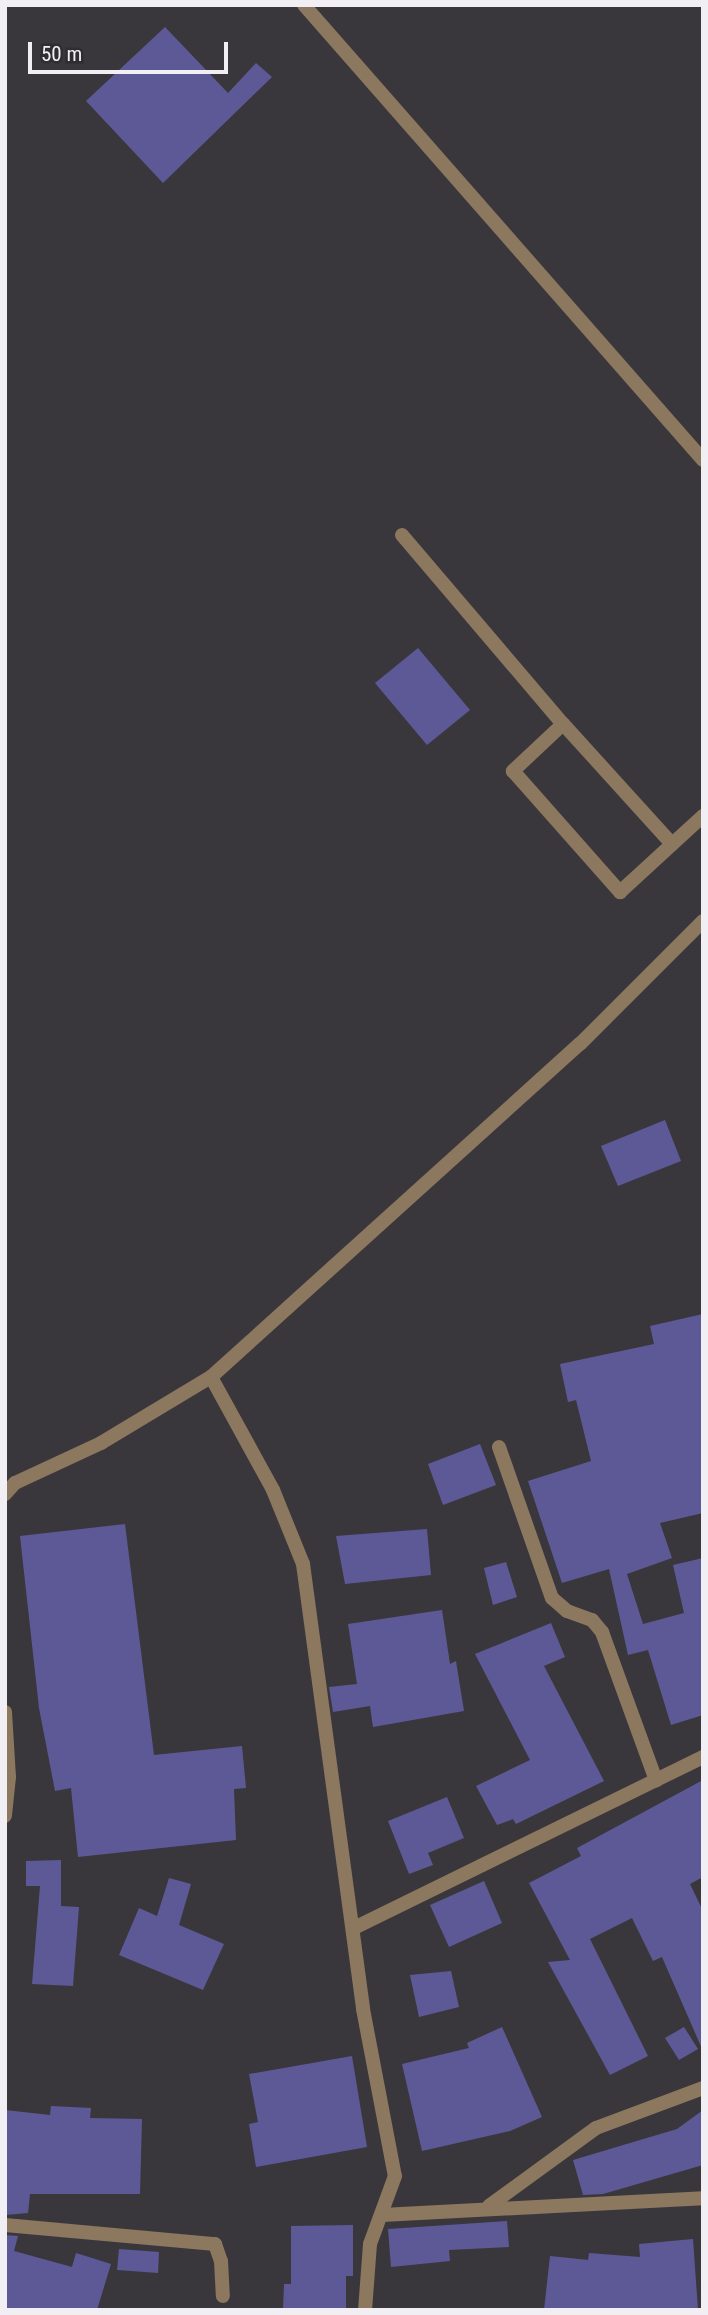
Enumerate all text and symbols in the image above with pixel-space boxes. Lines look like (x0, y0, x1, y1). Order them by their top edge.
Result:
scale bar (32, 28, 231, 72)
text: 50 m (41, 42, 82, 66)

